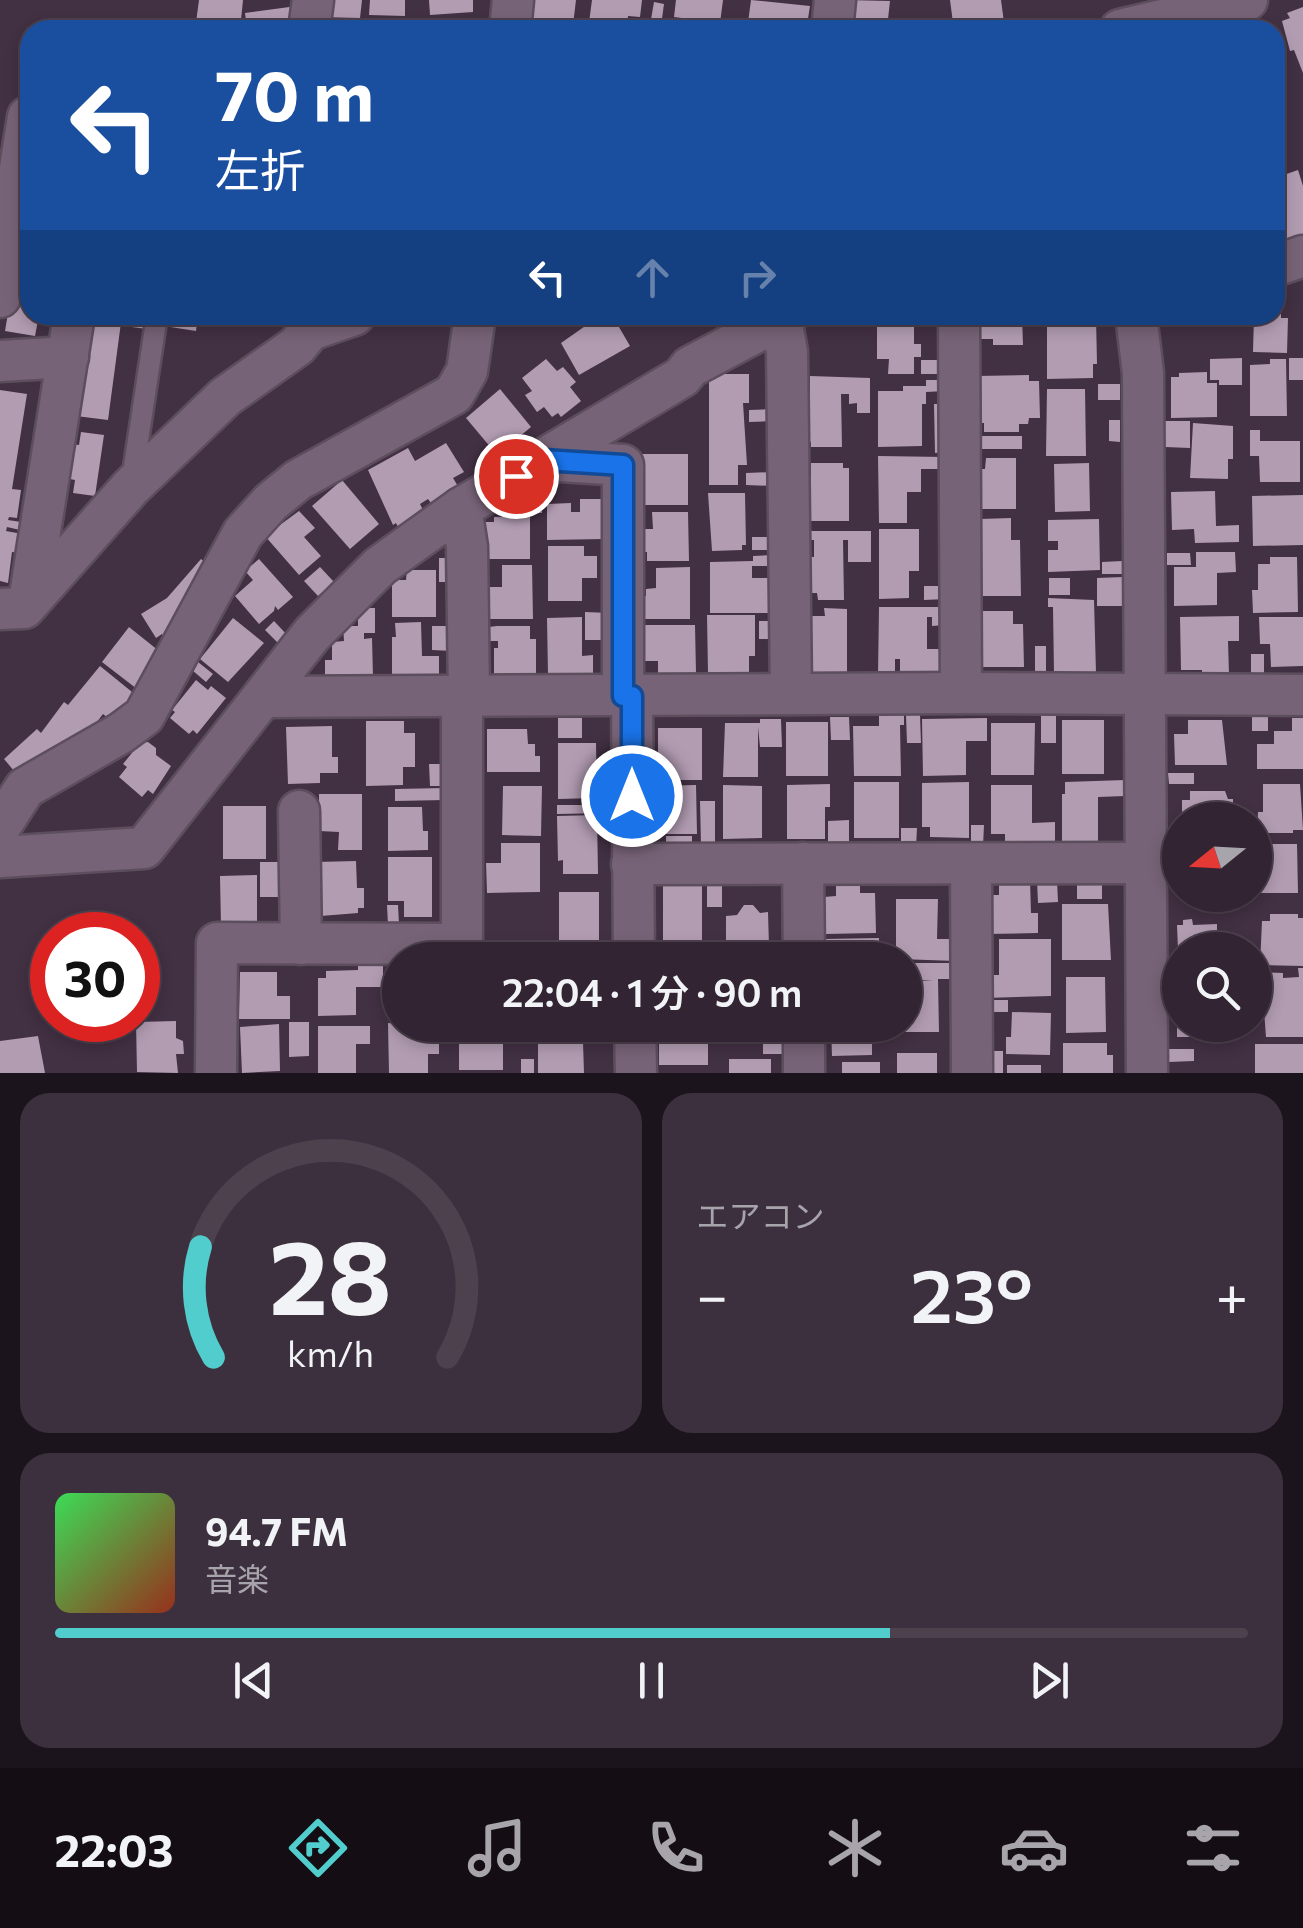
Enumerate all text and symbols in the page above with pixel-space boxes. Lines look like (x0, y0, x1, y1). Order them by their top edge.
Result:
text: 70 m (215, 50, 374, 135)
icon: left (50, 60, 180, 190)
text: 左折 (215, 141, 305, 196)
icon: left (520, 250, 575, 305)
icon: ahead (625, 250, 680, 305)
icon: right (730, 250, 785, 305)
pin (474, 434, 559, 519)
icon: arrive (489, 449, 544, 504)
position arrow (580, 744, 684, 848)
north arrow (1162, 802, 1272, 912)
map controls (1162, 802, 1272, 1042)
speed limit sign: 30 (30, 912, 160, 1042)
button: search (1162, 932, 1272, 1042)
text: 22:04 · 1 分 · 90 m (502, 968, 802, 1015)
text: エアコン (697, 1195, 825, 1235)
text: 28 (269, 1209, 392, 1336)
text: 23° (911, 1247, 1033, 1338)
text: − (697, 1260, 728, 1327)
text: + (1216, 1260, 1248, 1327)
text: km/h (287, 1331, 374, 1374)
text: 94.7 FM (205, 1507, 348, 1554)
text: 音楽 (205, 1558, 269, 1598)
icon: previous (226, 1653, 281, 1708)
icon: pause (624, 1653, 679, 1708)
icon: next (1022, 1653, 1077, 1708)
icon: directions (283, 1813, 353, 1883)
icon: music (462, 1813, 532, 1883)
icon: phone (641, 1813, 711, 1883)
icon: climate (820, 1813, 890, 1883)
icon: car (999, 1813, 1069, 1883)
icon: filters (1178, 1813, 1248, 1883)
text: 22:03 (55, 1821, 174, 1876)

